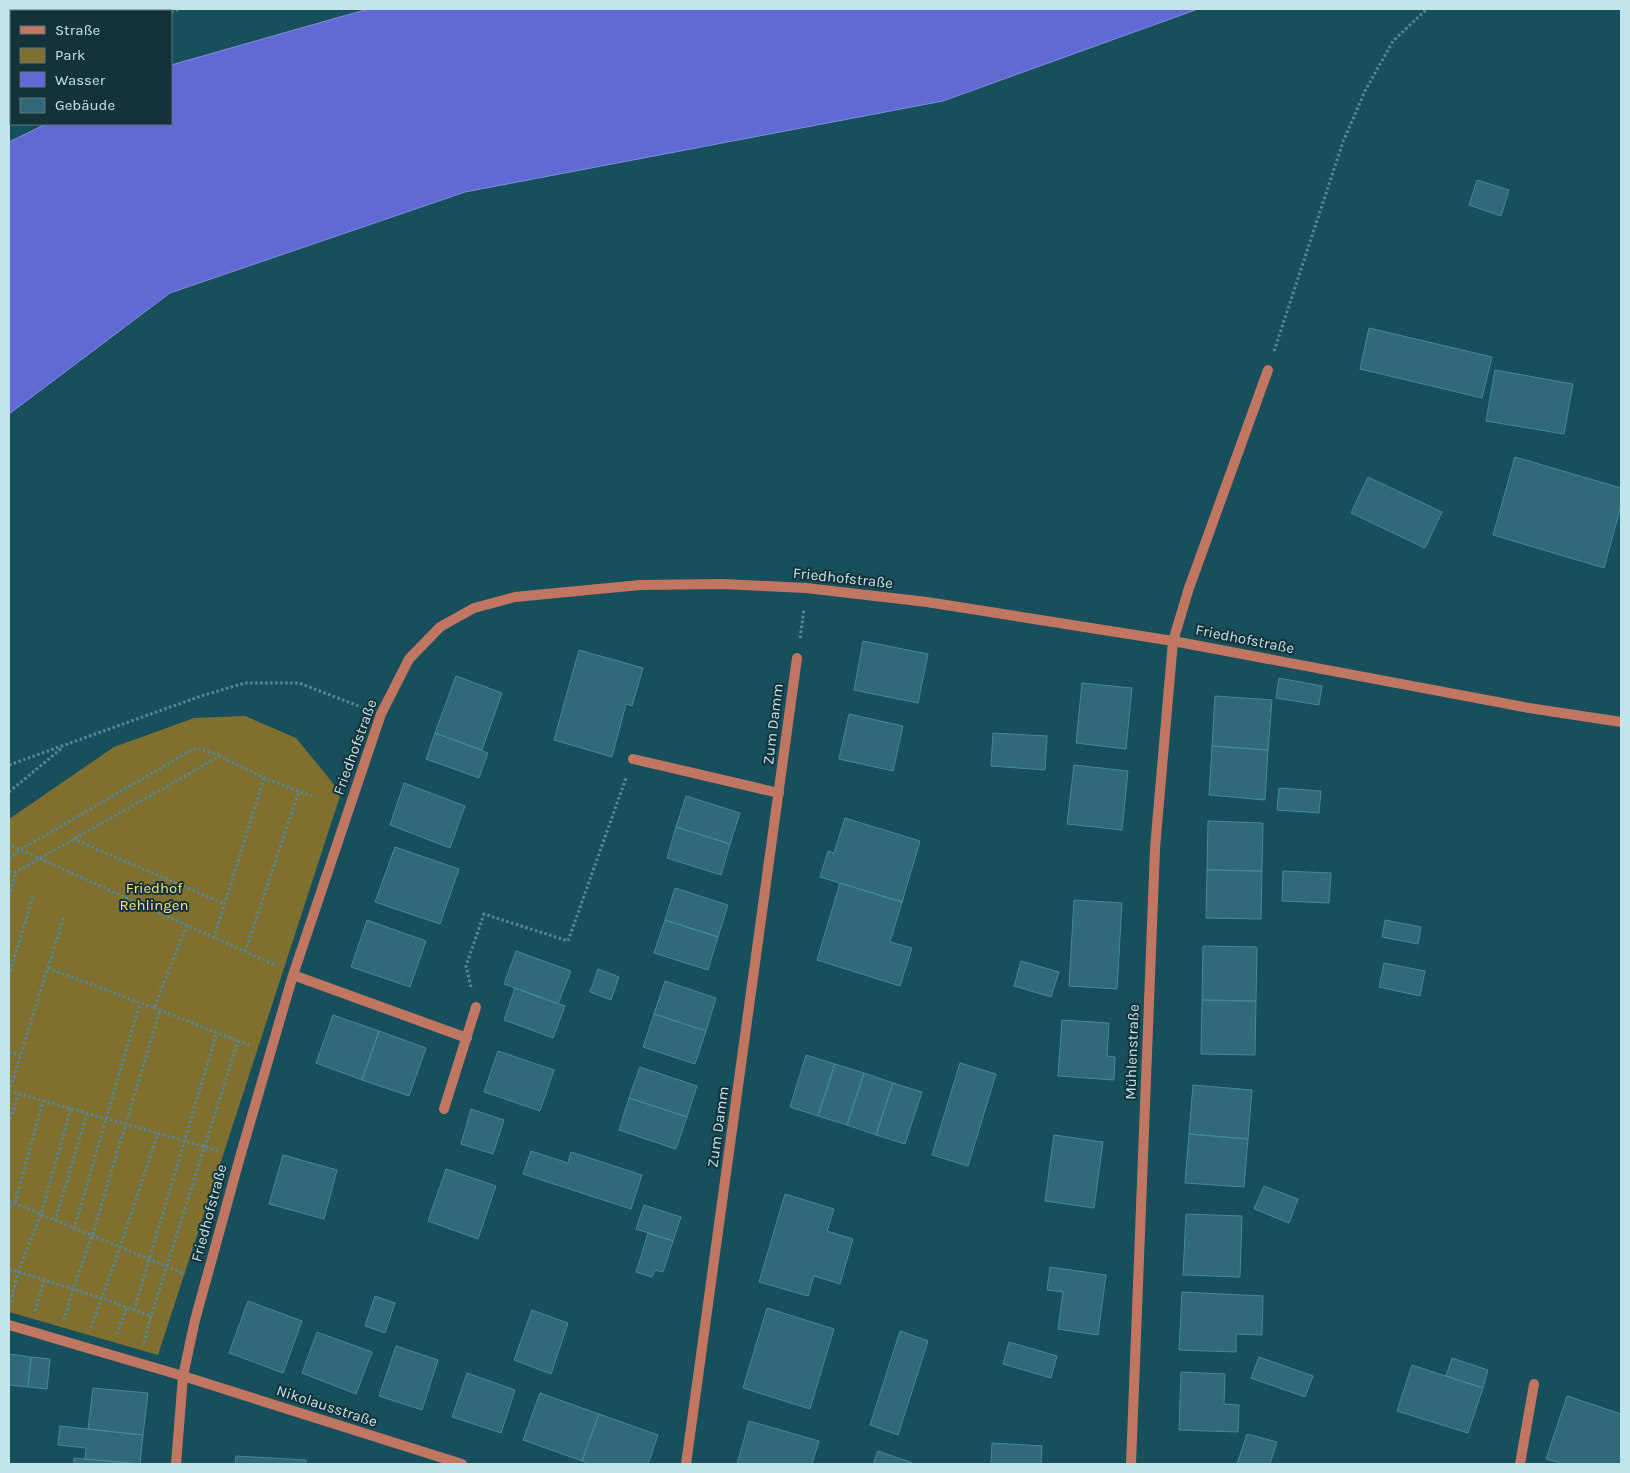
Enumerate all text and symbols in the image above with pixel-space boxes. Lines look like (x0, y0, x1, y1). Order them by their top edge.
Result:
legend (10, 10, 172, 125)
text: Straße (55, 21, 100, 39)
text: Park (55, 46, 85, 64)
text: Wasser (55, 71, 106, 89)
text: Gebäude (55, 96, 115, 114)
street label: Friedhofstraße (792, 564, 894, 592)
street label: Friedhofstraße (1194, 621, 1296, 657)
street label: Zum Damm (759, 682, 787, 766)
street label: Friedhofstraße (329, 697, 381, 797)
park label: Friedhof Rehlingen (120, 879, 188, 914)
street label: Mühlenstraße (1121, 1004, 1143, 1100)
street label: Zum Damm (703, 1085, 733, 1169)
street label: Friedhofstraße (187, 1162, 231, 1264)
street label: Nikolausstraße (274, 1381, 380, 1431)

